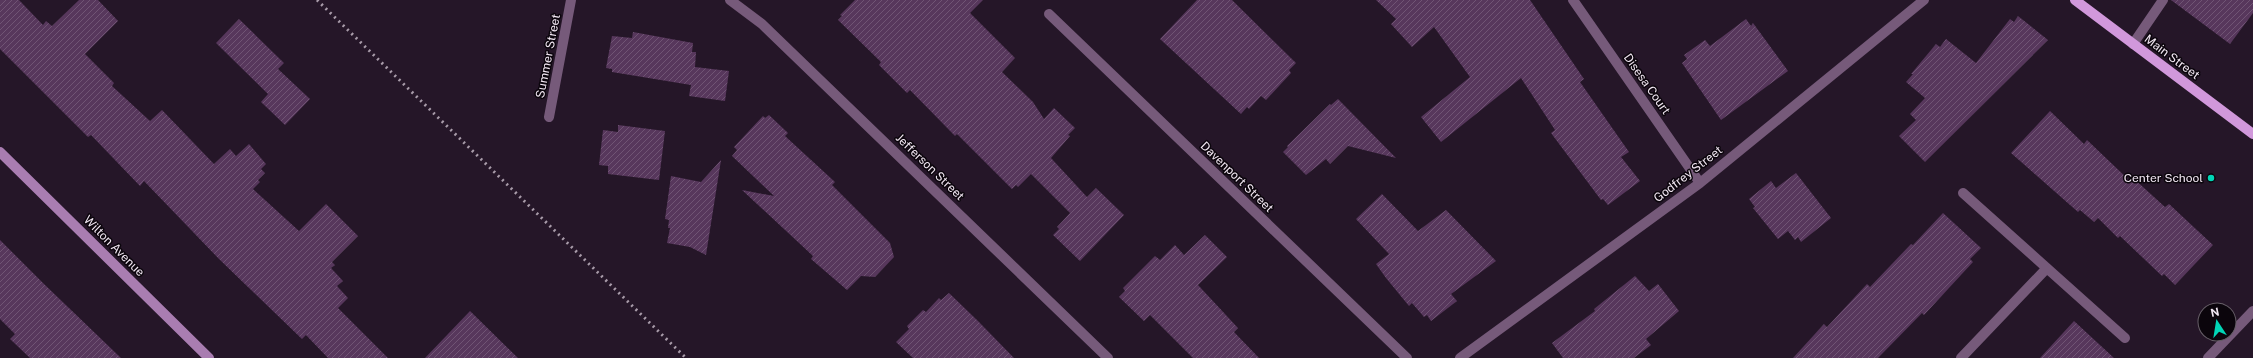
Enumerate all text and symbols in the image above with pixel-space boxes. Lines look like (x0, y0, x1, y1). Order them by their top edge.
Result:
street label: Summer Street (533, 12, 563, 99)
street label: Main Street (2142, 32, 2202, 82)
street label: Disesa Court (1621, 51, 1673, 117)
street label: Jefferson Street (893, 131, 967, 203)
street label: Davenport Street (1198, 139, 1276, 215)
street label: Godfrey Street (1651, 143, 1725, 205)
place label: Center School (2124, 171, 2203, 185)
marker: Center School (2206, 173, 2216, 183)
street label: Wilton Avenue (81, 213, 147, 279)
north arrow (2197, 302, 2237, 342)
text: N (2209, 305, 2220, 319)

